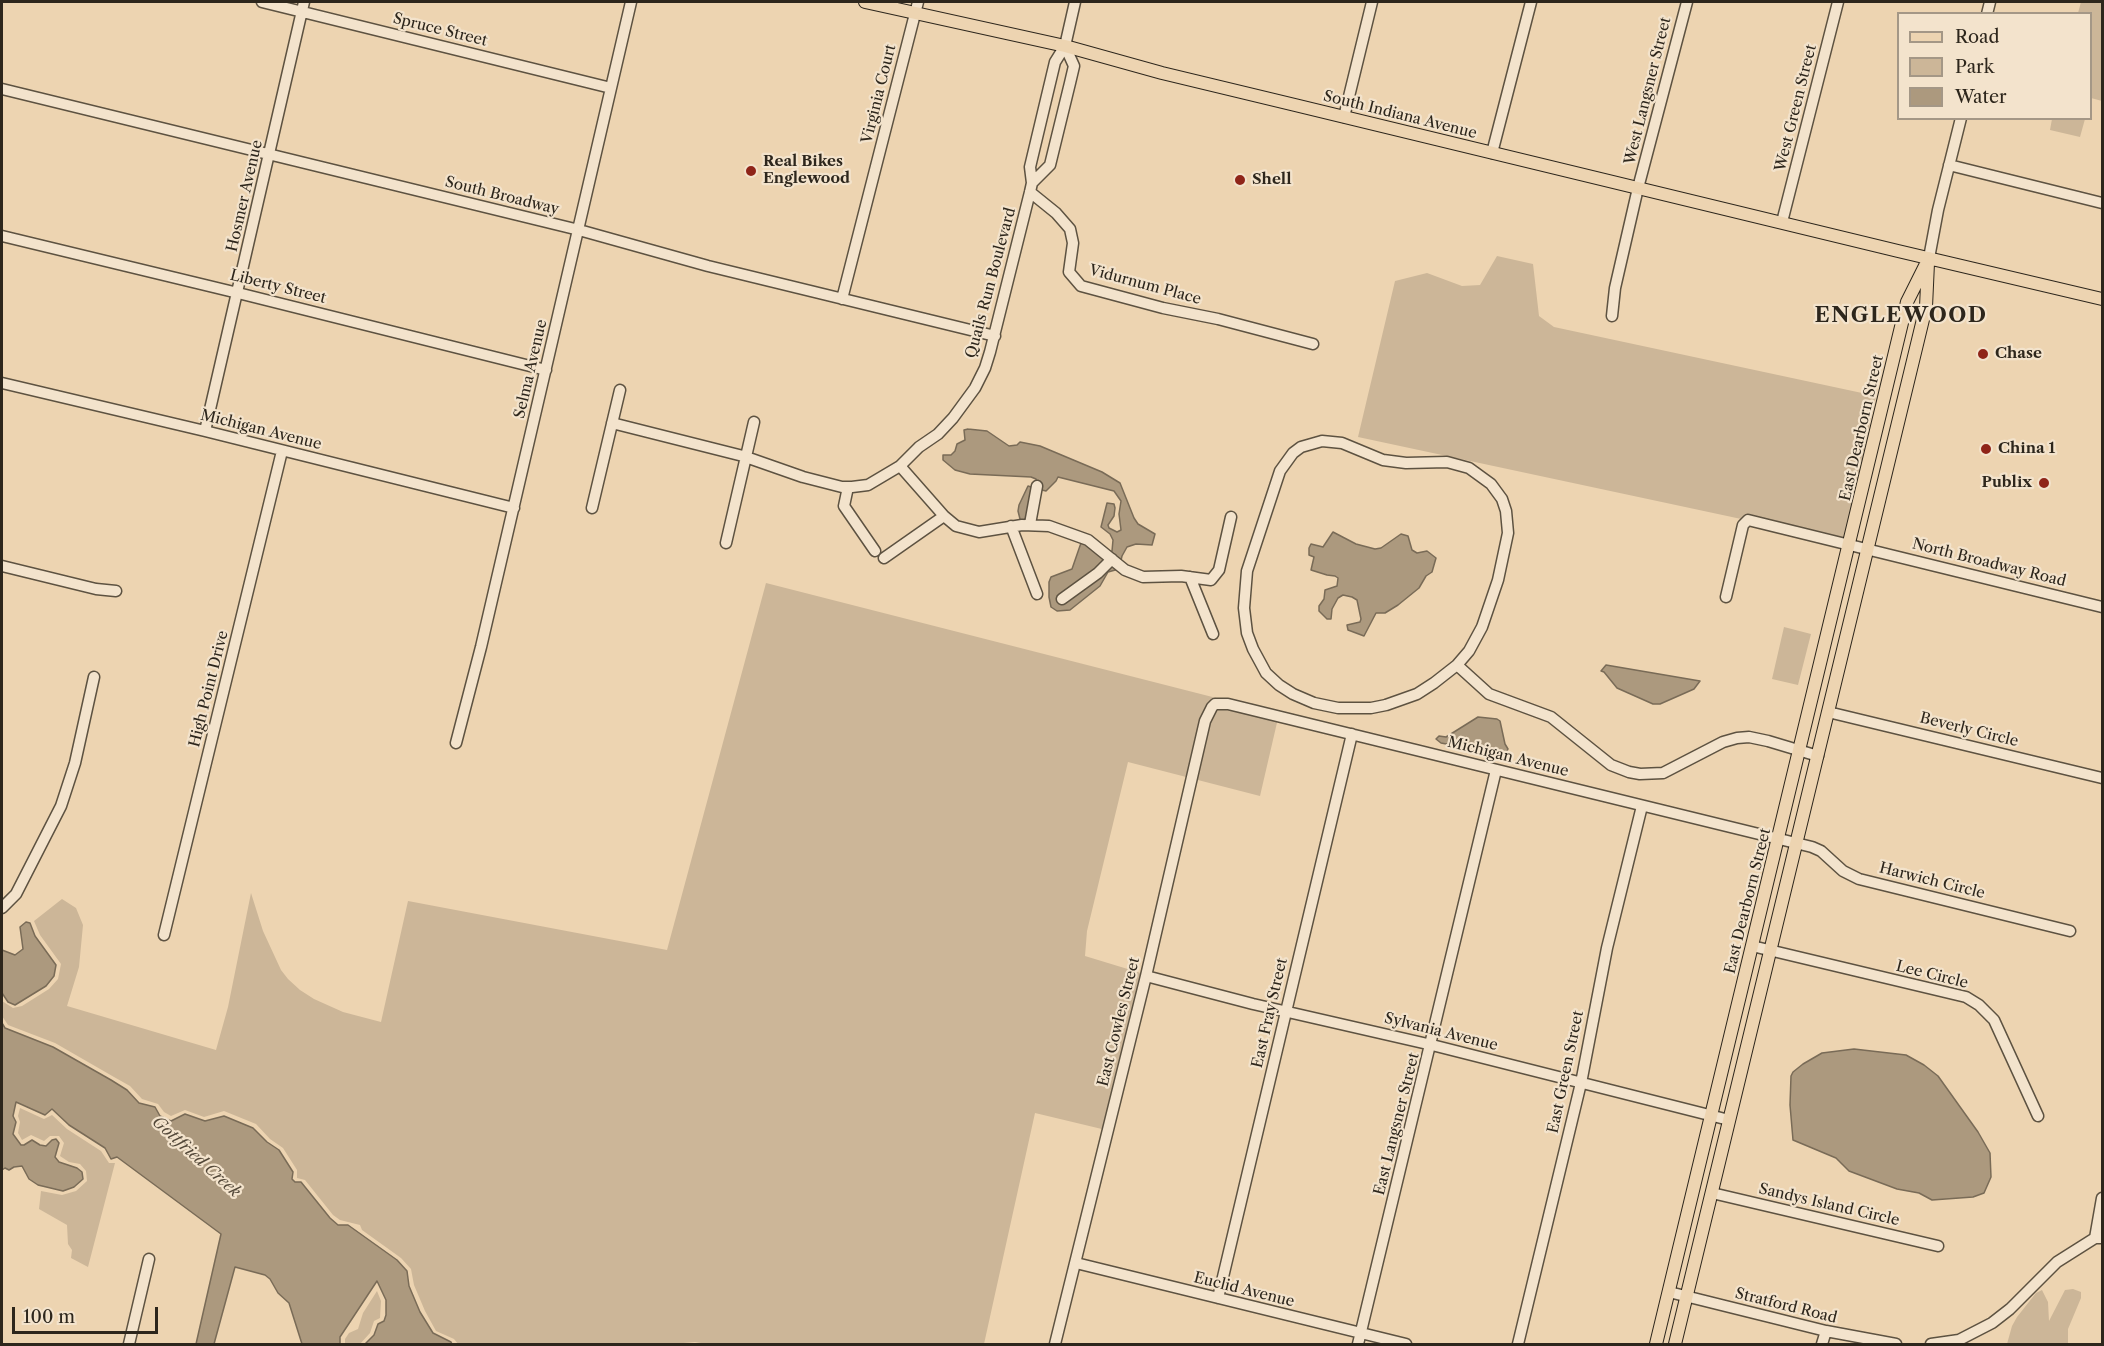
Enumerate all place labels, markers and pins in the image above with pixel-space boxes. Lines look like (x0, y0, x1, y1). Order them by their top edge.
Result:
place label: Real Bikes Englewood (763, 153, 850, 188)
marker: Real Bikes Englewood (744, 164, 758, 178)
place label: Shell (1252, 171, 1291, 189)
marker: Shell (1233, 173, 1247, 187)
place label: Chase (1995, 345, 2042, 363)
marker: Chase (1976, 347, 1990, 361)
place label: China 1 (1998, 440, 2055, 458)
marker: China 1 (1979, 442, 1993, 456)
place label: Publix (1982, 474, 2032, 492)
marker: Publix (2037, 476, 2051, 490)

